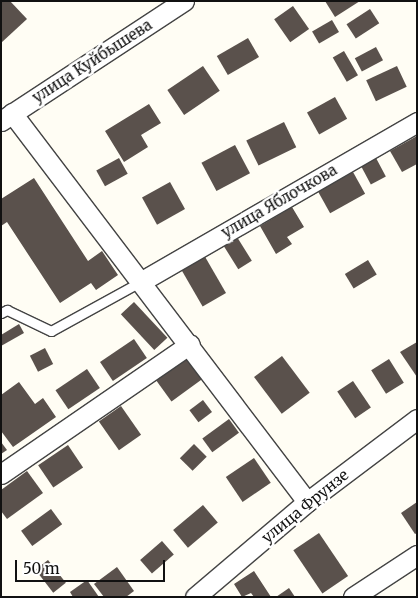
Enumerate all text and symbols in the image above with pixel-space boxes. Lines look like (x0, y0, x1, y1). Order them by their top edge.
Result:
street label: улица Куйбышева (29, 16, 155, 106)
street label: улица Яблочкова (218, 161, 340, 241)
street label: улица Фрунзе (258, 466, 352, 546)
scale bar (18, 550, 168, 582)
text: 50 m (23, 559, 60, 578)

